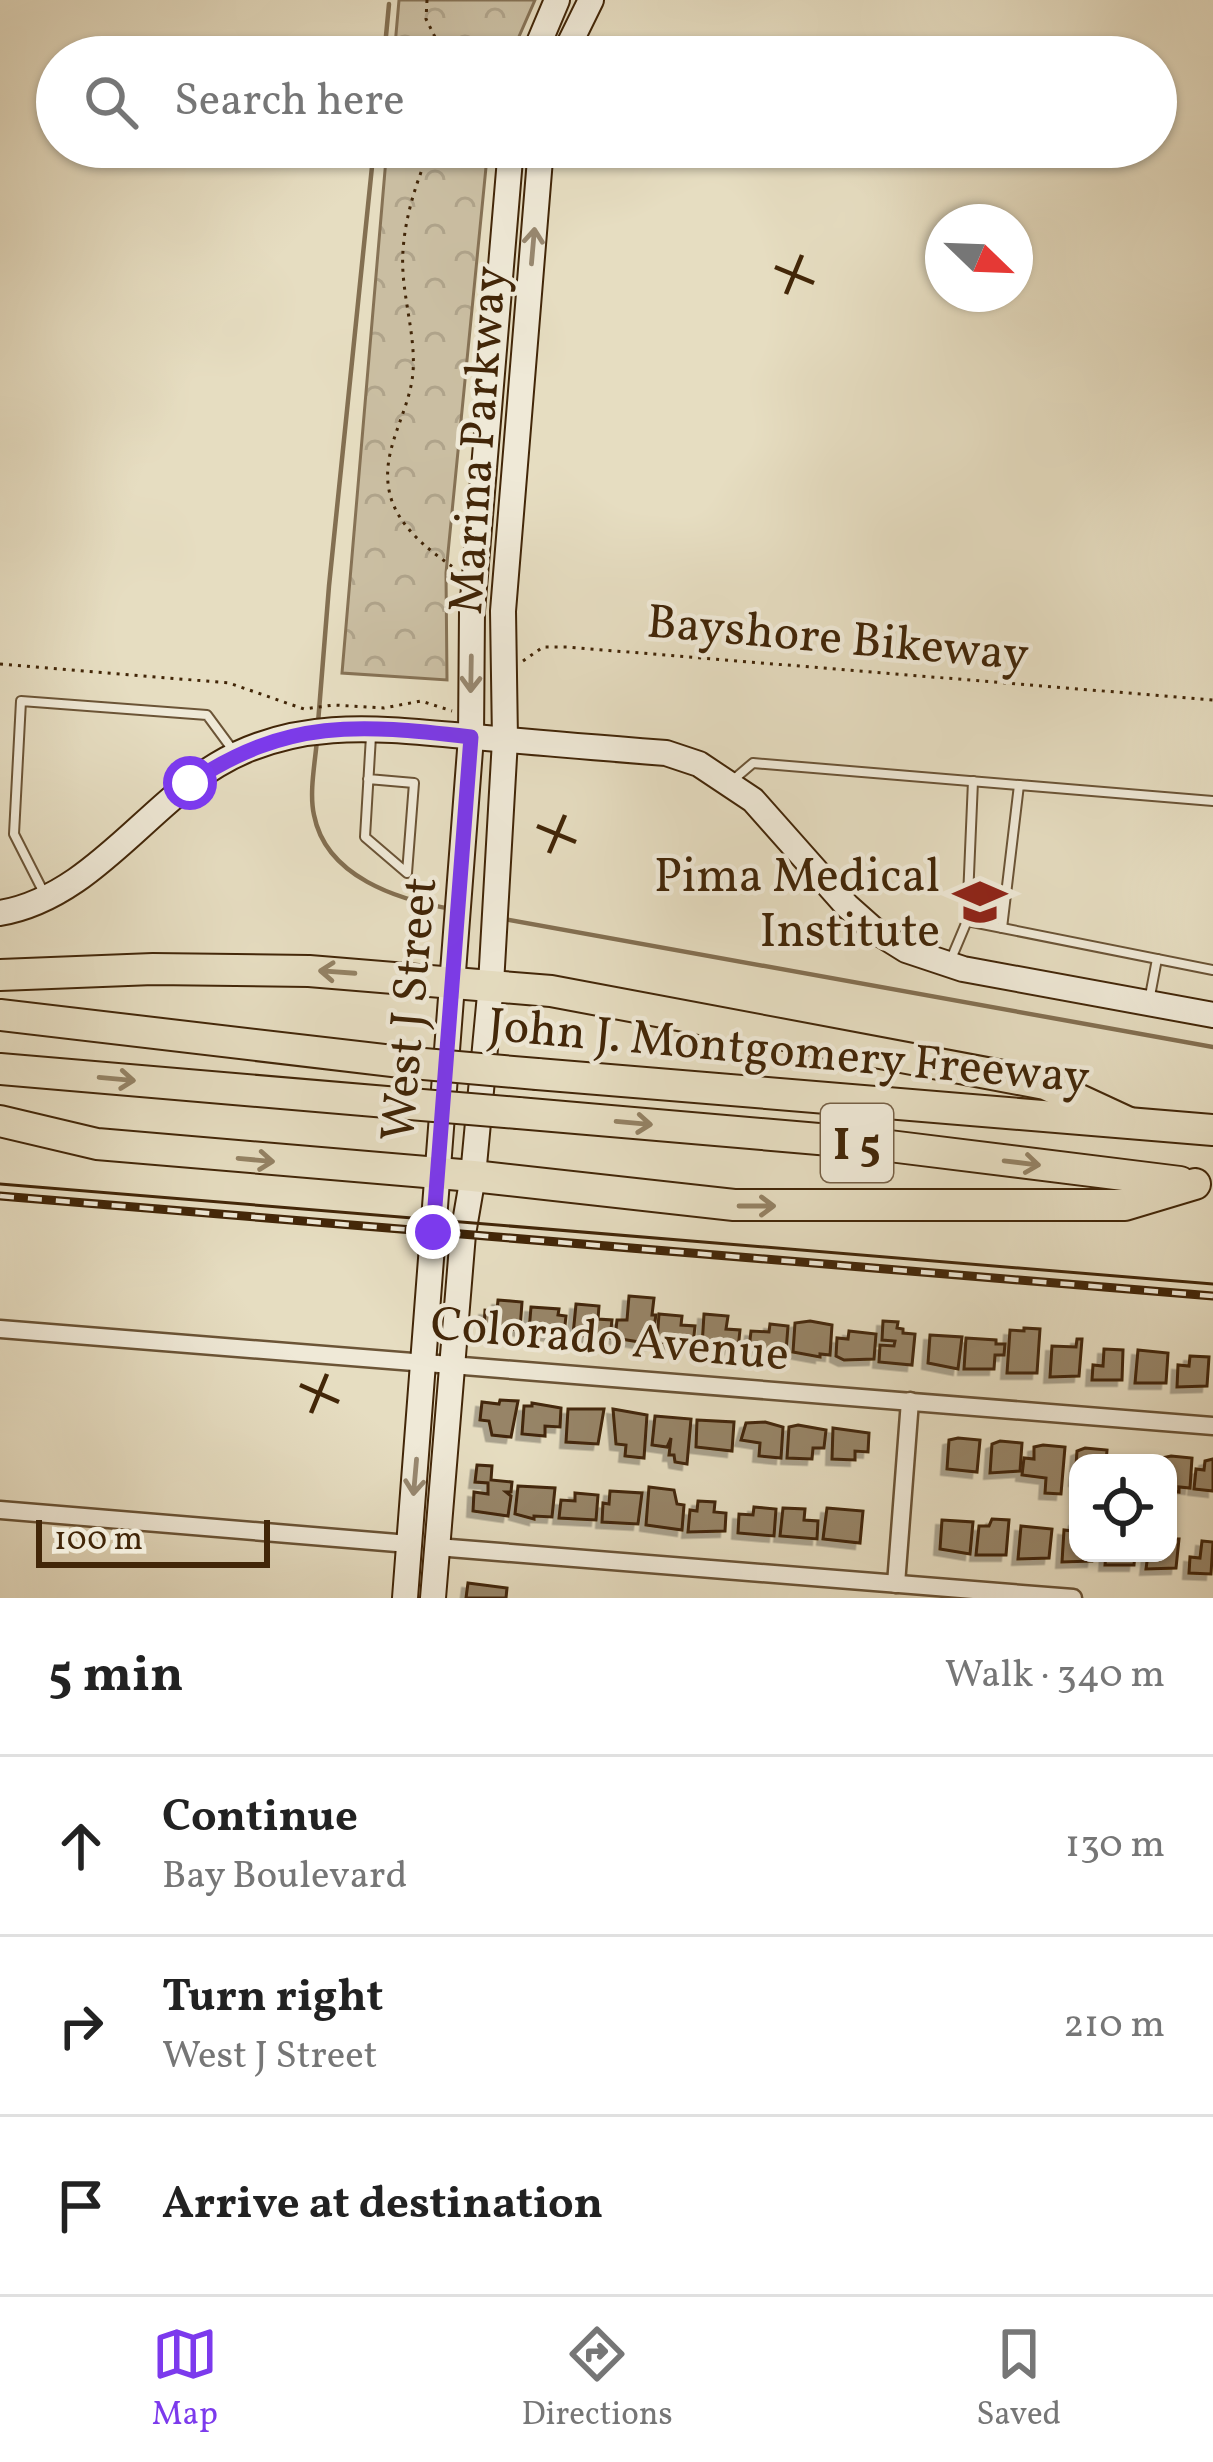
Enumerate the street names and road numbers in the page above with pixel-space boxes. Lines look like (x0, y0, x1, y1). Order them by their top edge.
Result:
street label: Marina Parkway (435, 264, 526, 617)
street label: Bayshore Bikeway (644, 590, 1031, 691)
street label: West J Street (367, 874, 456, 1144)
street label: John J. Montgomery Freeway (485, 994, 1092, 1113)
road number: I 5 (821, 1104, 893, 1182)
street label: Colorado Avenue (428, 1292, 792, 1391)

